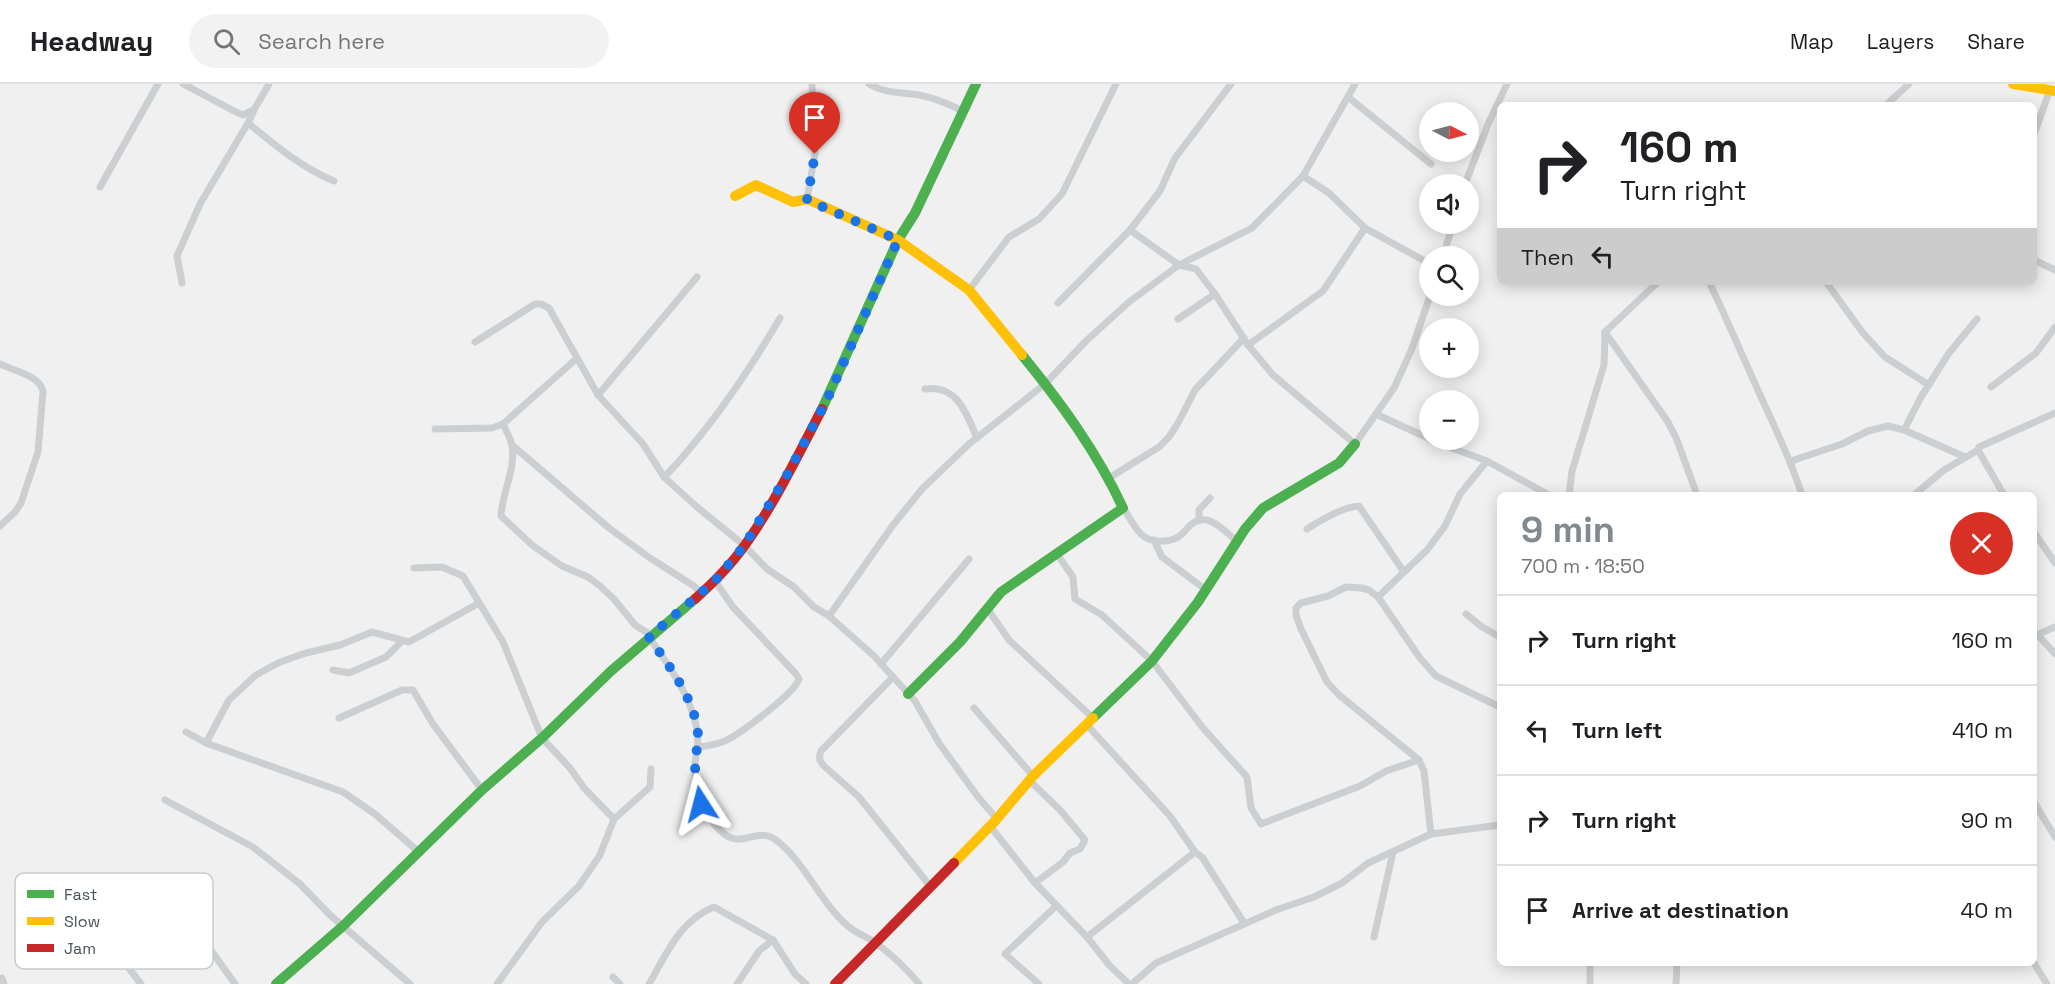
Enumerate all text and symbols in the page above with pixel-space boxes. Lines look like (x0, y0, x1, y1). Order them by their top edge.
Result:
search box (189, 14, 609, 68)
text: Headway (30, 23, 153, 59)
icon: search (210, 25, 243, 58)
text: Search here (258, 27, 385, 55)
text: Map (1790, 28, 1834, 55)
text: Layers (1867, 28, 1934, 55)
text: Share (1967, 28, 2025, 55)
pin (789, 92, 840, 154)
icon: arrive (798, 101, 831, 134)
north arrow (1419, 102, 1479, 162)
map controls (1419, 102, 1479, 450)
text: 160 m (1620, 121, 1739, 174)
icon: right (1521, 126, 1599, 204)
text: Turn right (1620, 173, 1747, 208)
button: sound (1419, 174, 1479, 234)
icon: left (1586, 240, 1619, 273)
text: Then (1521, 243, 1574, 271)
button: search (1419, 246, 1479, 306)
button: + (1419, 318, 1479, 378)
button: − (1419, 390, 1479, 450)
text: 9 min (1521, 507, 1615, 553)
button: close (1950, 512, 2013, 575)
text: 700 m · 18:50 (1521, 553, 1645, 579)
icon: right (1521, 624, 1554, 657)
text: Turn right (1572, 626, 1677, 654)
text: 160 m (1952, 626, 2013, 654)
icon: left (1521, 714, 1554, 747)
text: Turn left (1572, 716, 1662, 744)
text: 410 m (1952, 716, 2013, 744)
position arrow (669, 772, 733, 836)
icon: right (1521, 804, 1554, 837)
text: Turn right (1572, 806, 1677, 834)
text: 90 m (1961, 806, 2013, 834)
legend (15, 873, 213, 969)
text: Fast (64, 884, 97, 905)
icon: arrive (1521, 894, 1554, 927)
text: Arrive at destination (1572, 896, 1789, 924)
text: 40 m (1961, 896, 2013, 924)
text: Slow (64, 911, 100, 932)
text: Jam (64, 938, 96, 959)

